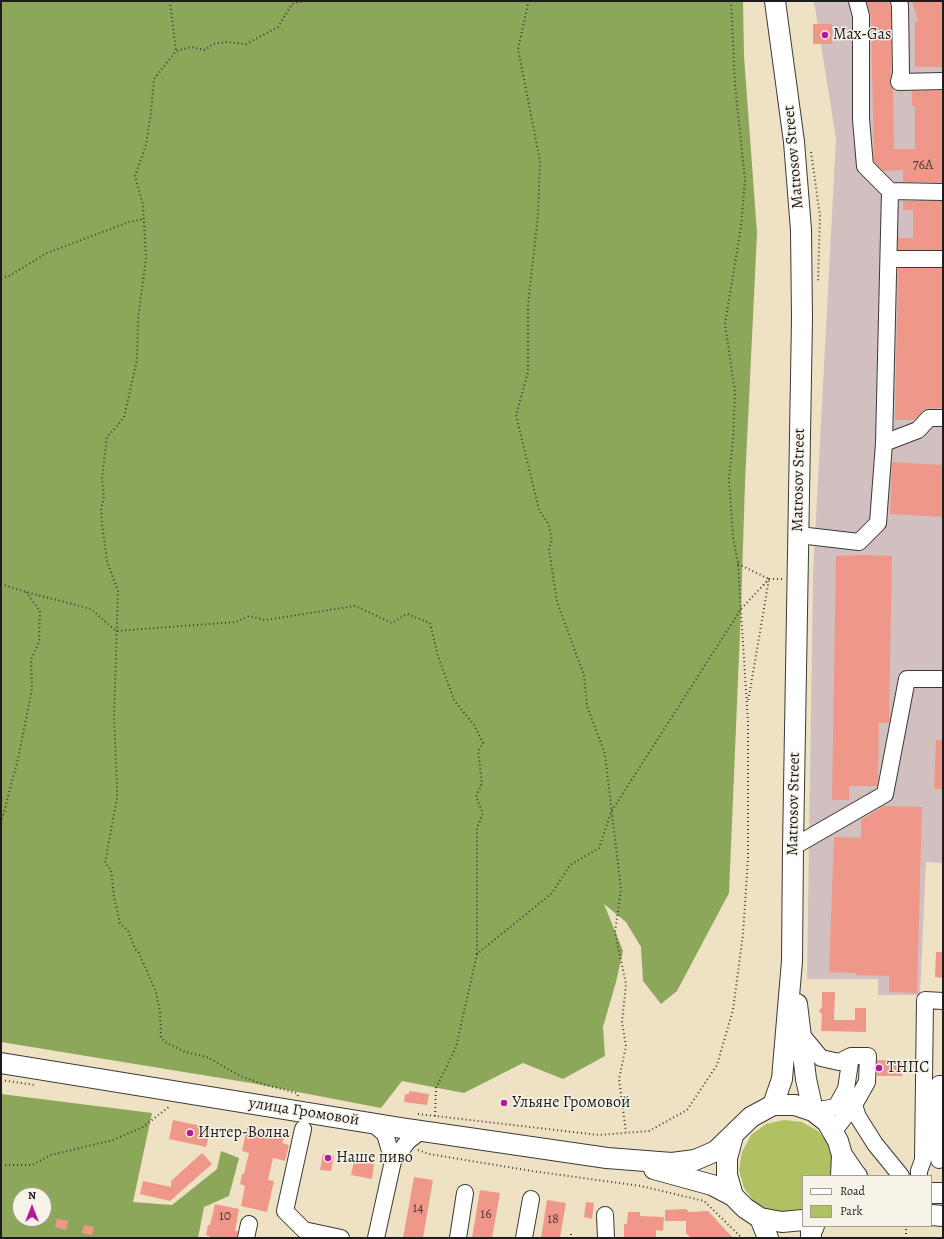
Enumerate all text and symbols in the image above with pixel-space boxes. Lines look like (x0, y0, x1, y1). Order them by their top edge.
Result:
place label: Max-Gas (833, 25, 891, 45)
marker: Max-Gas (820, 30, 830, 40)
street label: Matrosov Street (780, 104, 808, 210)
house number: 76А (913, 158, 933, 174)
street label: Matrosov Street (788, 428, 810, 532)
street label: Matrosov Street (783, 752, 805, 856)
place label: ТНПС (887, 1058, 929, 1078)
marker: ТНПС (874, 1063, 884, 1073)
place label: Ульяне Громовой (512, 1093, 630, 1113)
street label: улица Громовой (247, 1094, 361, 1130)
marker: Ульяне Громовой (499, 1098, 509, 1108)
place label: Интер-Волна (198, 1123, 290, 1143)
marker: Интер-Волна (185, 1128, 195, 1138)
place label: Наше пиво (336, 1148, 413, 1168)
marker: Наше пиво (323, 1153, 333, 1163)
legend (802, 1175, 932, 1227)
text: Road (840, 1183, 865, 1199)
north arrow (12, 1187, 52, 1227)
text: N (28, 1188, 36, 1203)
house number: 14 (412, 1201, 424, 1217)
text: Park (840, 1203, 863, 1219)
house number: 16 (480, 1207, 492, 1223)
house number: 10 (219, 1209, 231, 1225)
house number: 18 (547, 1212, 559, 1228)

